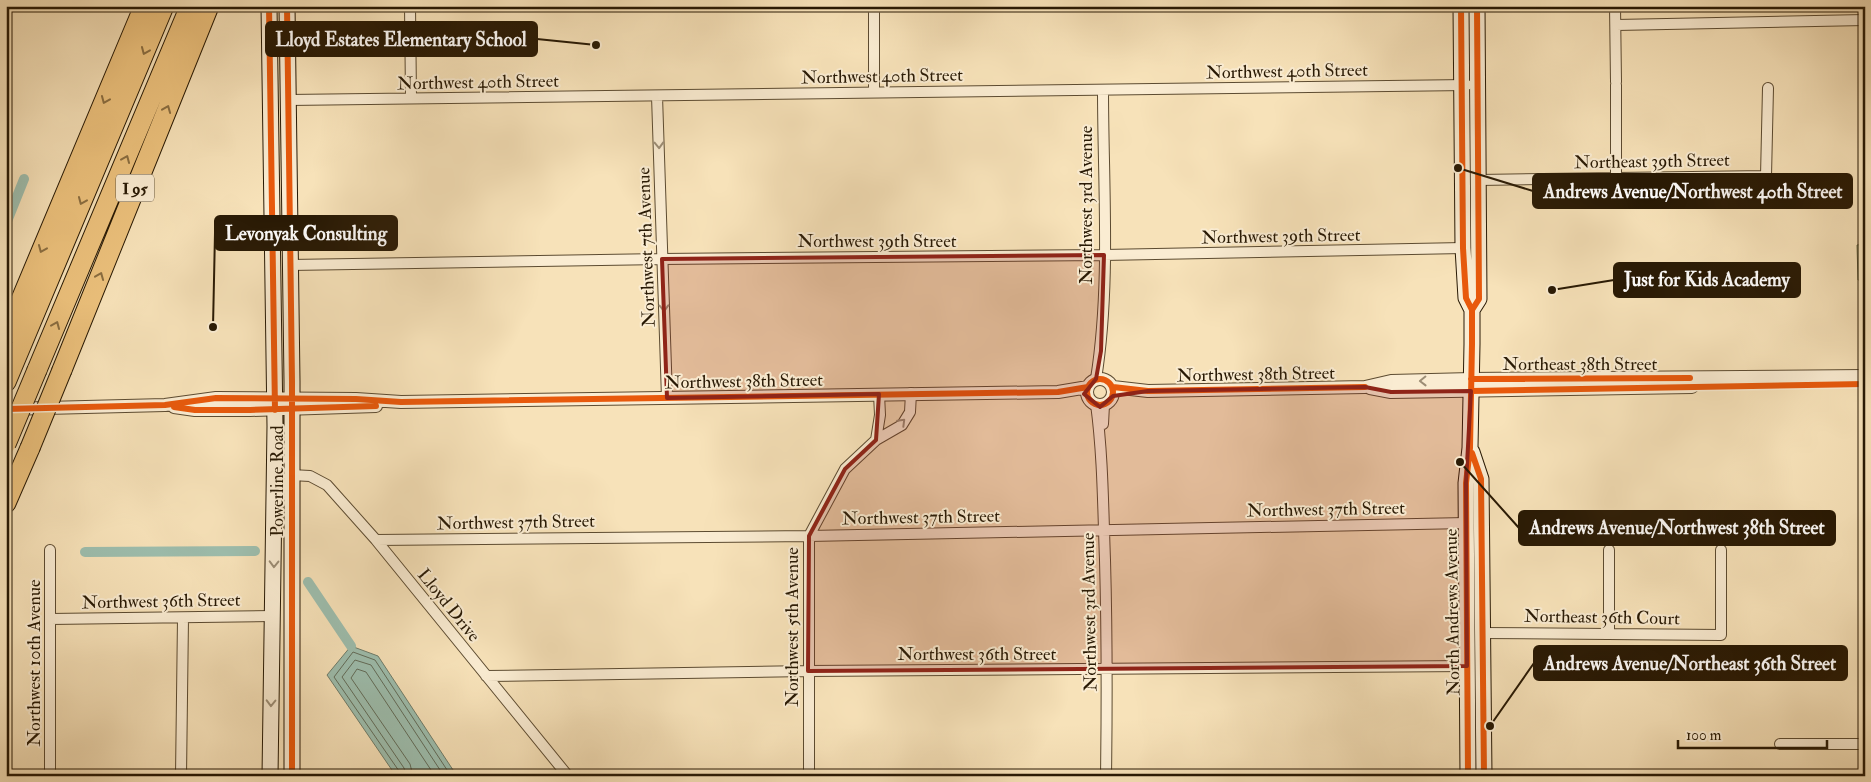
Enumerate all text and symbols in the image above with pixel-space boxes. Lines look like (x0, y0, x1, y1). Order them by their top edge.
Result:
callout: Lloyd Estates Elementary School (266, 22, 537, 56)
text: Lloyd Estates Elementary School (275, 28, 527, 53)
one-way arrow (141, 46, 151, 55)
street label: Northwest 40th Street (1206, 59, 1368, 84)
street label: Northwest 40th Street (801, 64, 963, 89)
street label: Northwest 40th Street (397, 70, 559, 95)
one-way arrow (101, 95, 112, 104)
one-way arrow (162, 105, 172, 113)
street label: Northwest 3rd Avenue (1075, 125, 1098, 284)
one-way arrow (654, 142, 664, 149)
street label: Northeast 39th Street (1574, 149, 1730, 174)
one-way arrow (120, 156, 130, 164)
street label: Northwest 7th Avenue (632, 166, 661, 327)
road number: I 95 (116, 174, 154, 202)
callout: Andrews Avenue/Northwest 40th Street (1533, 174, 1852, 208)
text: Andrews Avenue/Northwest 40th Street (1542, 180, 1843, 204)
one-way arrow (78, 196, 89, 205)
callout: Levonyak Consulting (215, 216, 397, 250)
text: Levonyak Consulting (225, 222, 388, 247)
street label: Northwest 39th Street (1201, 224, 1361, 249)
street label: Northwest 39th Street (798, 230, 957, 253)
one-way arrow (38, 245, 48, 253)
callout: Just for Kids Academy (1614, 263, 1800, 297)
text: Just for Kids Academy (1623, 268, 1791, 293)
one-way arrow (94, 272, 104, 280)
one-way arrow (659, 304, 669, 312)
one-way arrow (51, 322, 61, 330)
street label: Northeast 38th Street (1503, 353, 1658, 376)
street label: Northwest 38th Street (1177, 362, 1335, 387)
street label: Northwest 38th Street (665, 369, 823, 394)
one-way arrow (1418, 375, 1426, 386)
one-way arrow (896, 419, 905, 428)
street label: Powerline Road (266, 425, 289, 537)
street label: Northwest 37th Street (1247, 497, 1405, 522)
street label: Northwest 37th Street (842, 505, 1000, 530)
street label: Northwest 37th Street (437, 510, 595, 535)
callout: Andrews Avenue/Northwest 38th Street (1519, 511, 1835, 545)
text: Andrews Avenue/Northwest 38th Street (1528, 516, 1825, 540)
street label: North Andrews Avenue (1440, 528, 1465, 696)
street label: Northwest 3rd Avenue (1077, 532, 1102, 692)
street label: Northwest 5th Avenue (781, 547, 804, 707)
one-way arrow (269, 560, 279, 568)
street label: Lloyd Drive (412, 564, 485, 647)
street label: Northwest 10th Avenue (23, 579, 46, 747)
street label: Northwest 36th Street (81, 589, 241, 614)
street label: Northeast 36th Court (1524, 605, 1680, 630)
street label: Northwest 36th Street (898, 643, 1057, 666)
callout: Andrews Avenue/Northeast 36th Street (1534, 646, 1847, 680)
text: Andrews Avenue/Northeast 36th Street (1543, 652, 1837, 676)
one-way arrow (266, 700, 277, 708)
scale bar (1678, 717, 1827, 749)
text: 100 m (1686, 726, 1722, 745)

